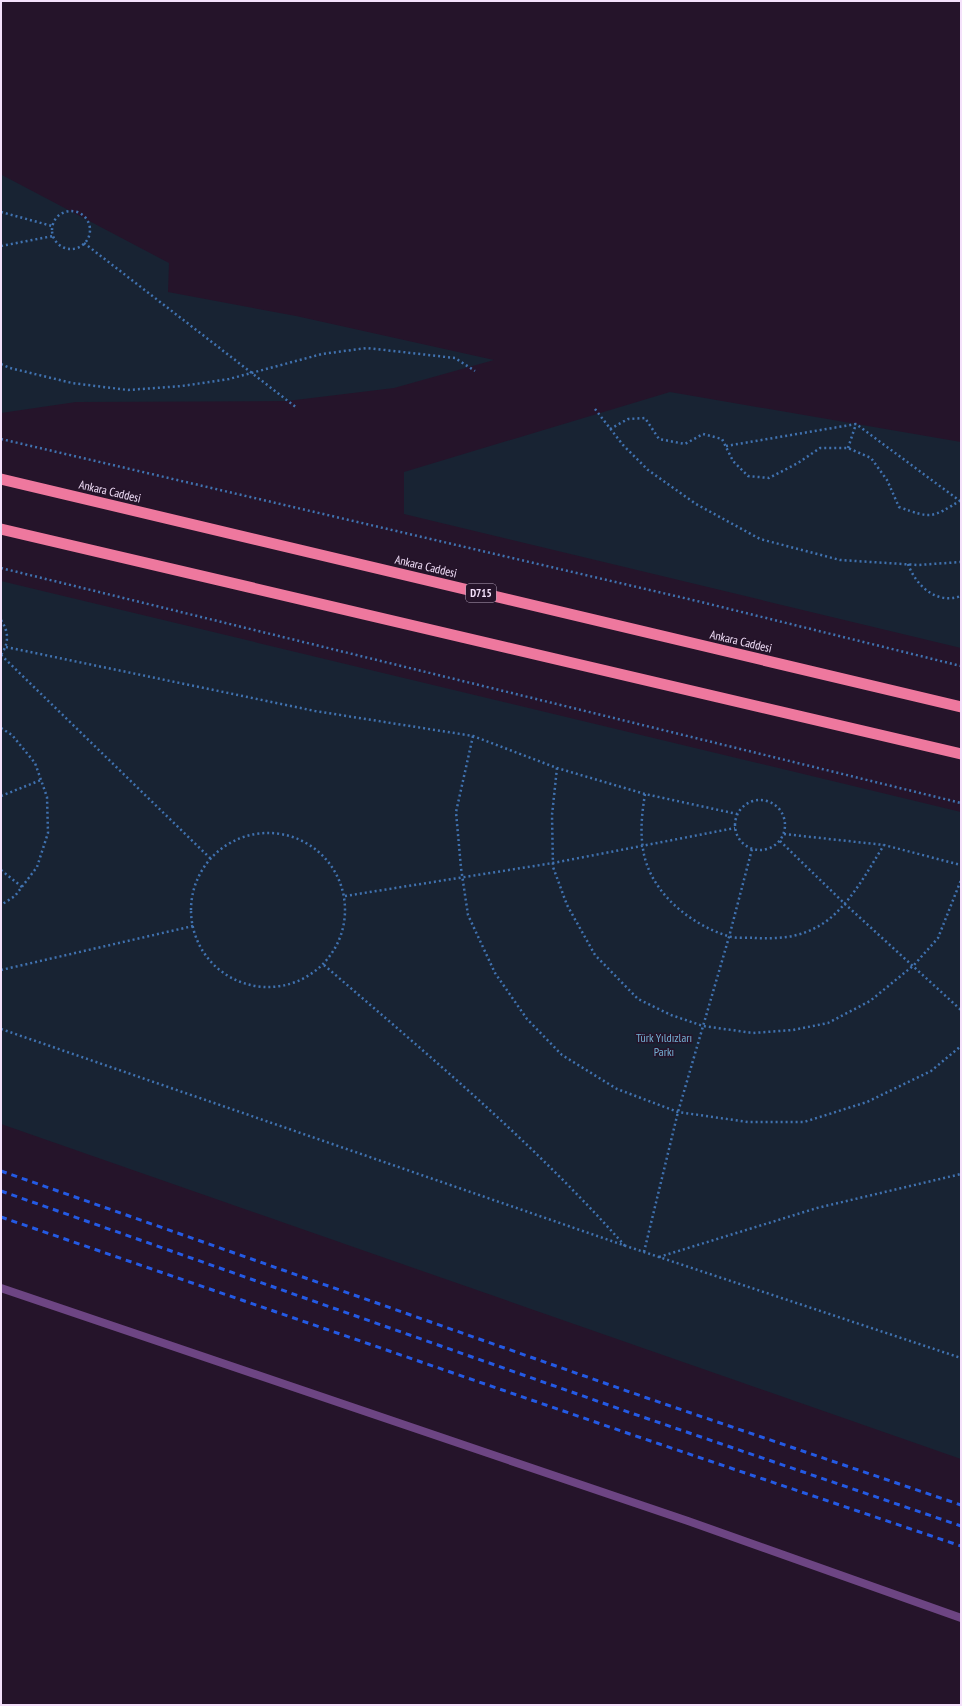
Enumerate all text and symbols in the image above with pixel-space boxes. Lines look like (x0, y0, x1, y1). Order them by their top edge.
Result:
street label: Ankara Caddesi (78, 477, 142, 505)
street label: Ankara Caddesi (394, 552, 458, 580)
road number: D715 (466, 584, 496, 602)
street label: Ankara Caddesi (709, 627, 773, 655)
park label: Türk Yıldızları Parkı (636, 1030, 692, 1059)

